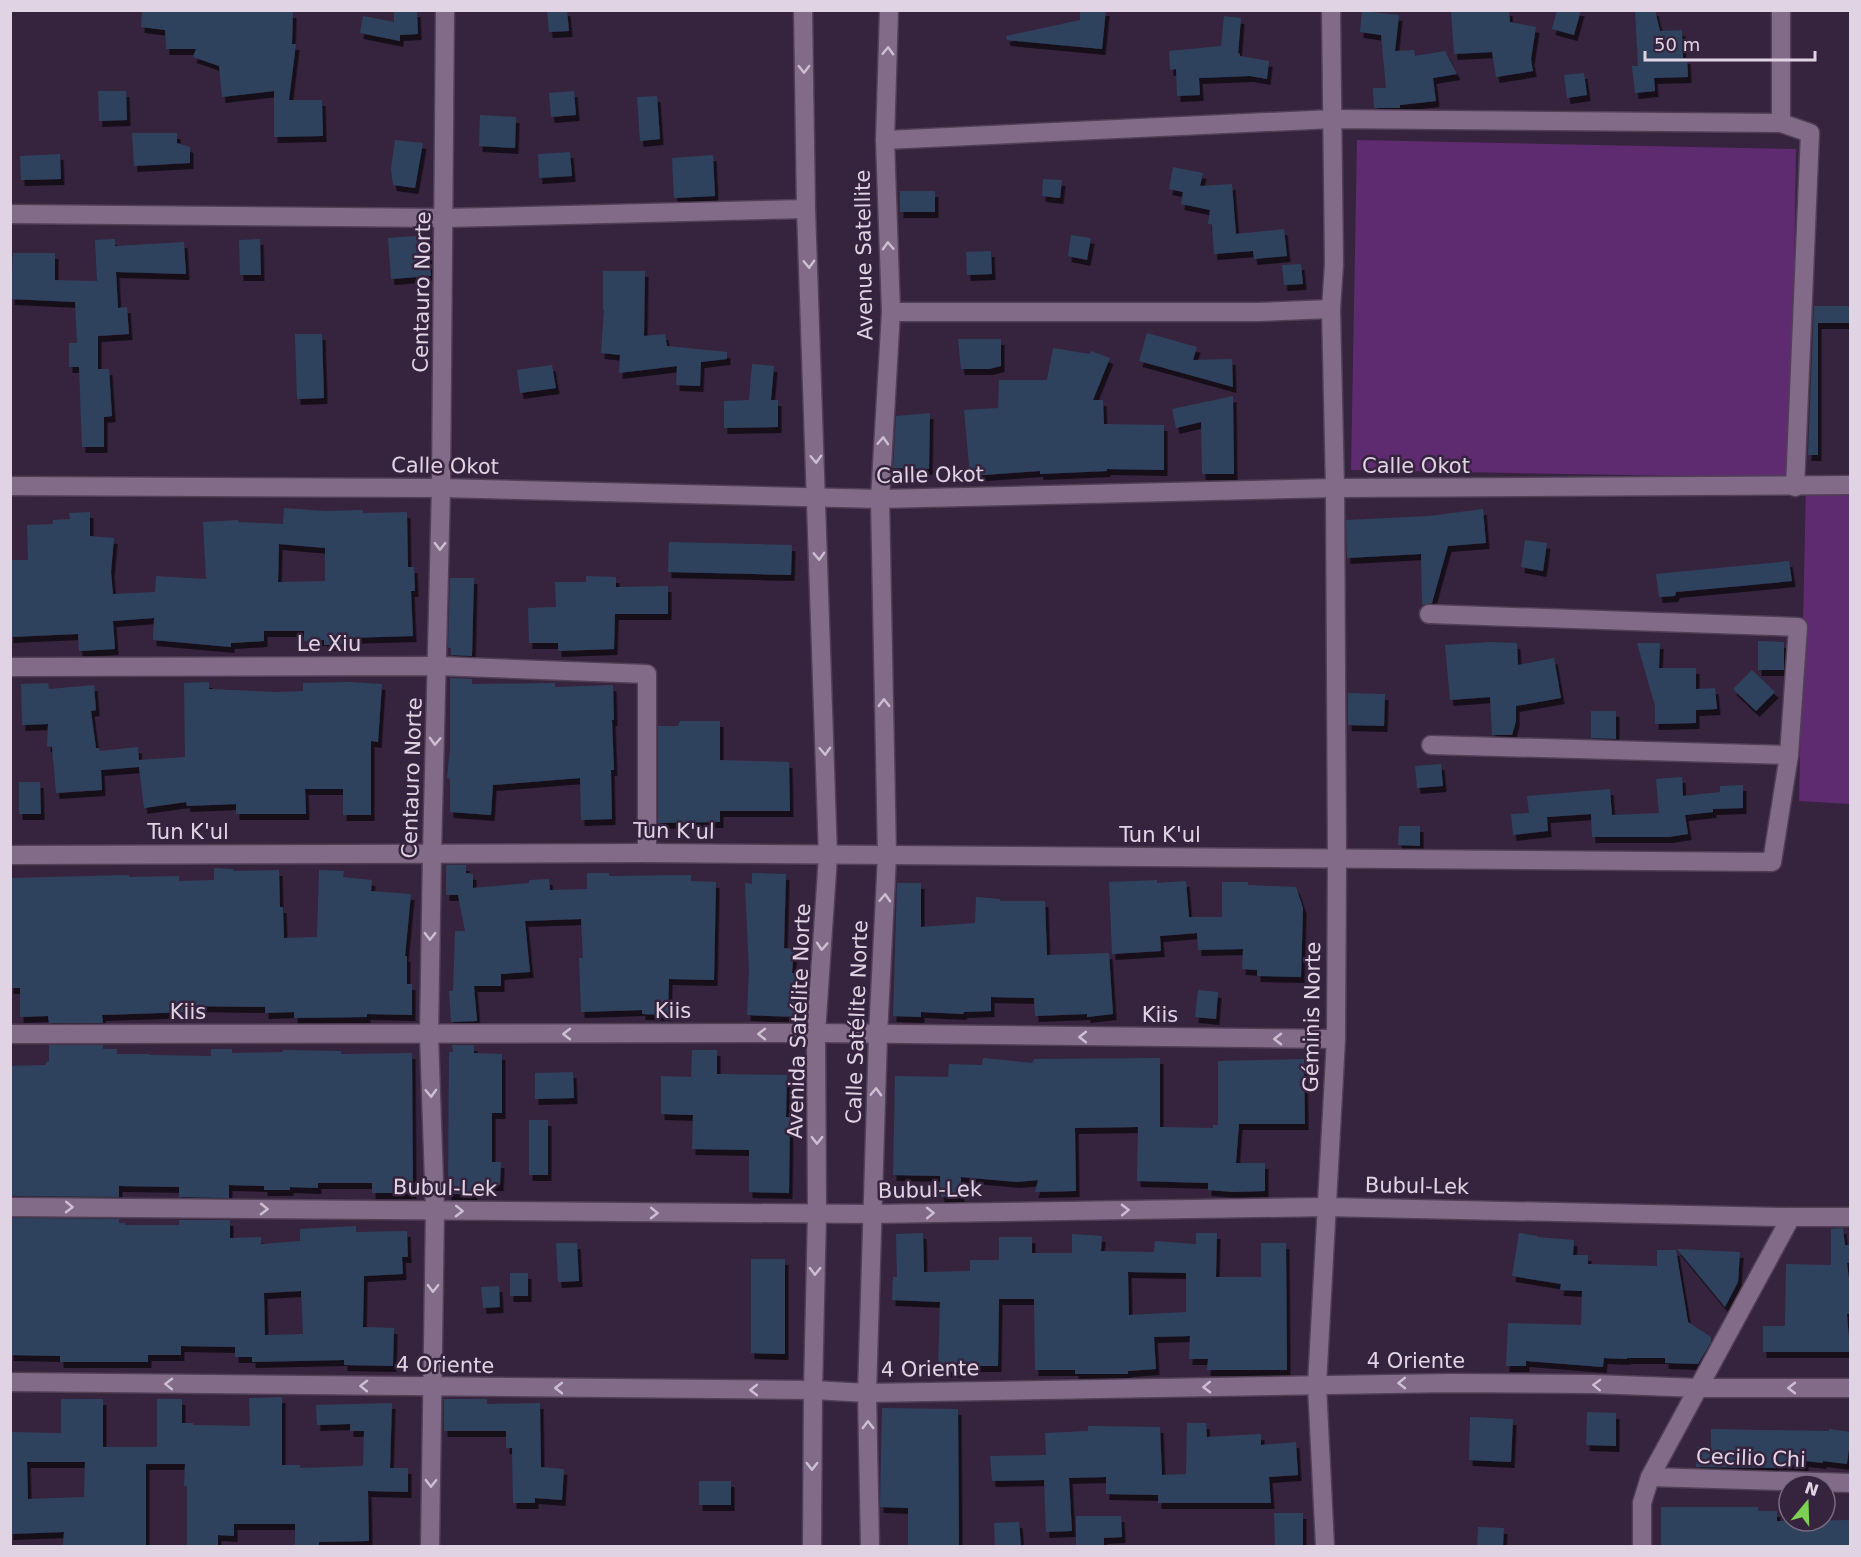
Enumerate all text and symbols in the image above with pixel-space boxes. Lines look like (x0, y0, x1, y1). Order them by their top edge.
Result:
scale bar (1645, 24, 1814, 62)
text: 50 m (1654, 34, 1700, 55)
one-way arrow (881, 47, 894, 56)
one-way arrow (798, 64, 810, 73)
street label: Avenue Satellite (851, 169, 877, 341)
street label: Centauro Norte (409, 211, 435, 373)
one-way arrow (882, 241, 895, 250)
one-way arrow (802, 259, 815, 268)
one-way arrow (877, 436, 890, 445)
street label: Calle Okot (391, 453, 499, 479)
one-way arrow (810, 454, 823, 463)
street label: Calle Okot (1362, 454, 1470, 478)
street label: Calle Okot (876, 462, 984, 488)
one-way arrow (434, 542, 446, 551)
one-way arrow (813, 552, 826, 561)
street label: Le Xiu (297, 632, 361, 656)
street label: Centauro Norte (397, 697, 427, 859)
one-way arrow (878, 698, 890, 707)
one-way arrow (429, 737, 442, 746)
one-way arrow (819, 746, 832, 755)
street label: Tun K'ul (632, 818, 715, 844)
street label: Tun K'ul (146, 820, 229, 844)
street label: Tun K'ul (1118, 823, 1201, 847)
one-way arrow (878, 893, 891, 902)
street label: Avenida Satélite Norte (783, 903, 815, 1139)
street label: Calle Satélite Norte (841, 920, 873, 1124)
one-way arrow (424, 932, 437, 941)
one-way arrow (816, 941, 829, 950)
street label: Géminis Norte (1299, 942, 1325, 1092)
street label: Kiis (655, 999, 691, 1023)
street label: Kiis (170, 1000, 206, 1024)
street label: Kiis (1142, 1003, 1178, 1027)
one-way arrow (562, 1028, 571, 1040)
one-way arrow (757, 1028, 766, 1040)
one-way arrow (1078, 1031, 1087, 1043)
one-way arrow (1273, 1032, 1282, 1045)
one-way arrow (869, 1088, 882, 1097)
one-way arrow (425, 1089, 437, 1098)
one-way arrow (811, 1136, 823, 1145)
street label: Bubul-Lek (1365, 1173, 1470, 1199)
street label: Bubul-Lek (393, 1175, 498, 1201)
street label: Bubul-Lek (878, 1177, 983, 1203)
one-way arrow (64, 1201, 73, 1213)
one-way arrow (259, 1203, 268, 1215)
one-way arrow (1120, 1204, 1129, 1216)
one-way arrow (454, 1205, 463, 1217)
one-way arrow (649, 1207, 658, 1219)
one-way arrow (925, 1207, 934, 1219)
one-way arrow (809, 1267, 822, 1276)
one-way arrow (427, 1284, 440, 1293)
street label: 4 Oriente (1367, 1349, 1465, 1373)
street label: 4 Oriente (396, 1352, 494, 1378)
street label: 4 Oriente (881, 1356, 979, 1382)
one-way arrow (1398, 1377, 1407, 1390)
one-way arrow (165, 1378, 174, 1390)
one-way arrow (1593, 1378, 1602, 1391)
one-way arrow (360, 1380, 369, 1393)
one-way arrow (1203, 1380, 1212, 1393)
one-way arrow (555, 1382, 564, 1394)
one-way arrow (1788, 1382, 1797, 1394)
one-way arrow (750, 1384, 759, 1396)
one-way arrow (861, 1421, 874, 1430)
street label: Cecilio Chi (1696, 1444, 1806, 1472)
one-way arrow (806, 1462, 818, 1471)
north arrow (1777, 1473, 1837, 1533)
text: N (1802, 1478, 1821, 1500)
one-way arrow (425, 1479, 437, 1488)

